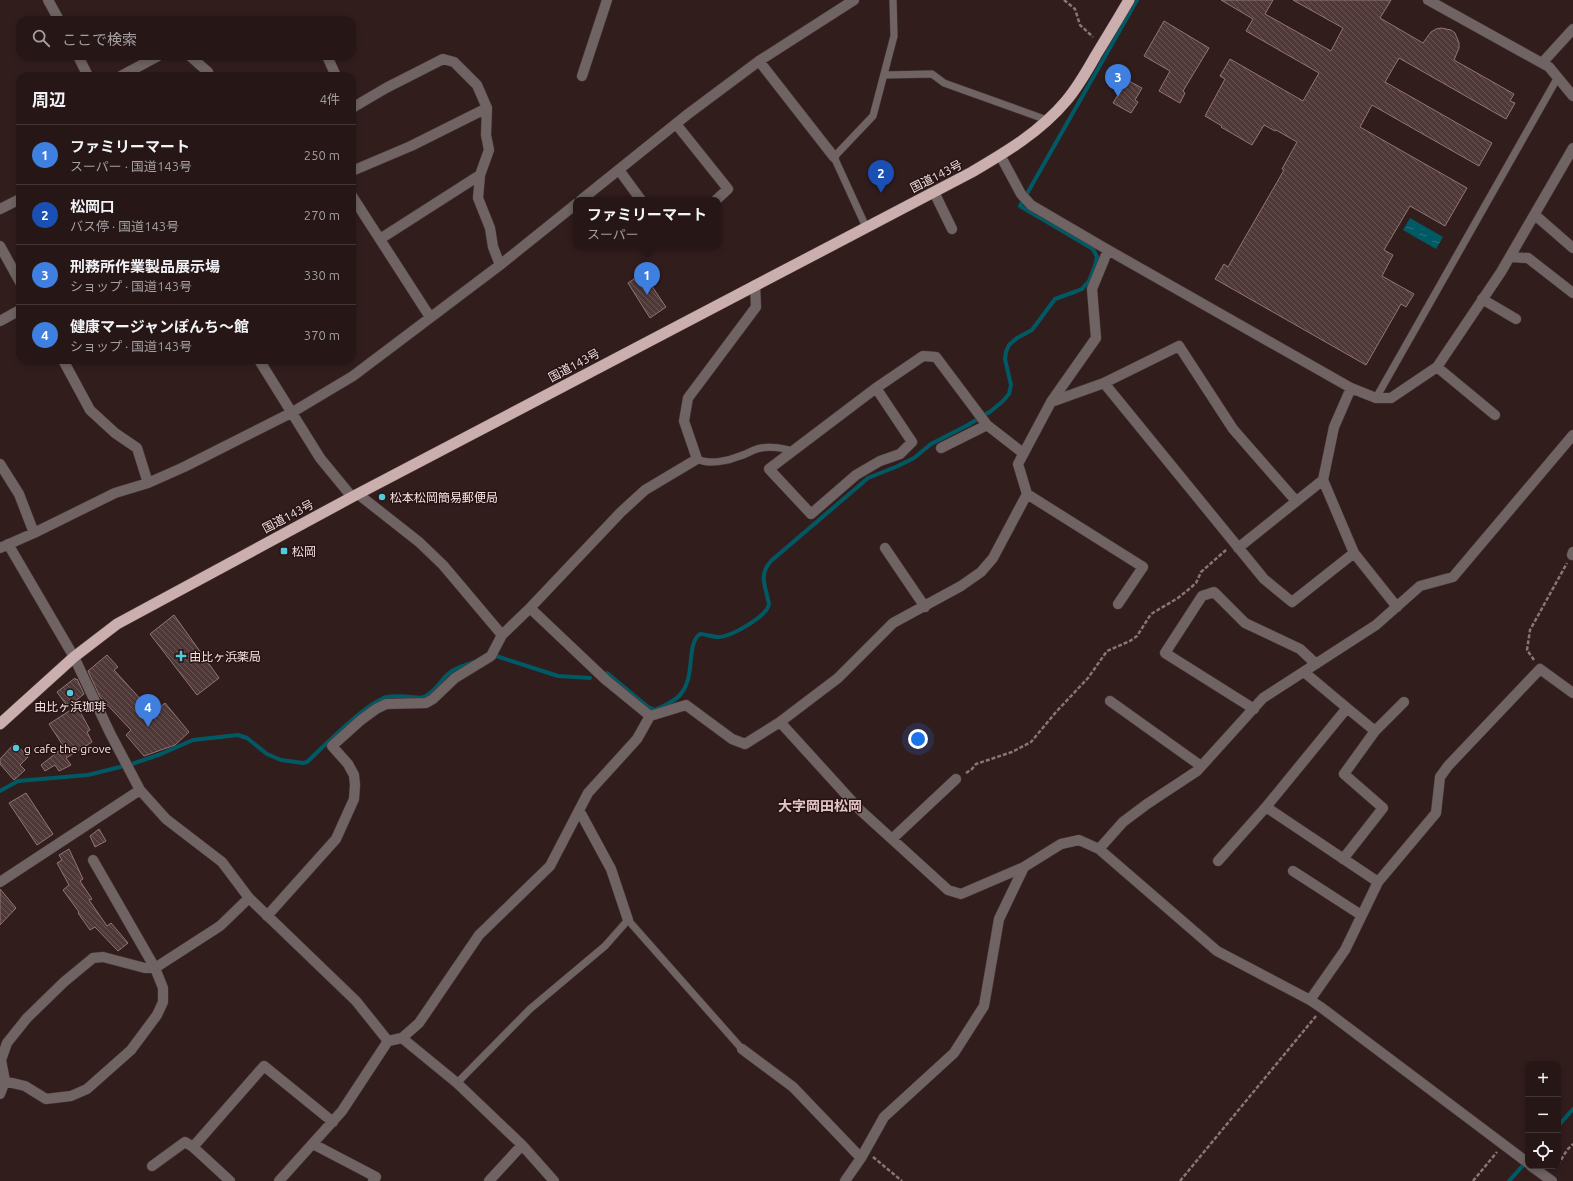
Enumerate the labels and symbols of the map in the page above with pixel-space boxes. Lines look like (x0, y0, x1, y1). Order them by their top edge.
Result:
pin: 3 (1105, 64, 1131, 97)
street label: 国道143号 (908, 157, 964, 195)
pin: 2 (868, 160, 894, 193)
pin: 1 (634, 262, 660, 295)
street label: 国道143号 (546, 346, 602, 384)
place label: 松本松岡簡易郵便局 (390, 491, 498, 504)
marker: 松本松岡簡易郵便局 (377, 492, 387, 502)
street label: 国道143号 (260, 497, 316, 535)
place label: 松岡 (292, 545, 316, 558)
marker: 松岡 (279, 546, 289, 556)
place label: 由比ヶ浜薬局 (189, 650, 261, 663)
marker: 由比ヶ浜薬局 (176, 651, 186, 661)
marker: 由比ヶ浜珈琲 (65, 688, 75, 698)
pin: 4 (135, 694, 161, 727)
place label: 由比ヶ浜珈琲 (34, 700, 106, 713)
your location (908, 729, 928, 749)
place label: g cafe the grove (24, 742, 111, 755)
marker: g cafe the grove (11, 743, 21, 753)
district label: 大字岡田松岡 (778, 798, 862, 814)

